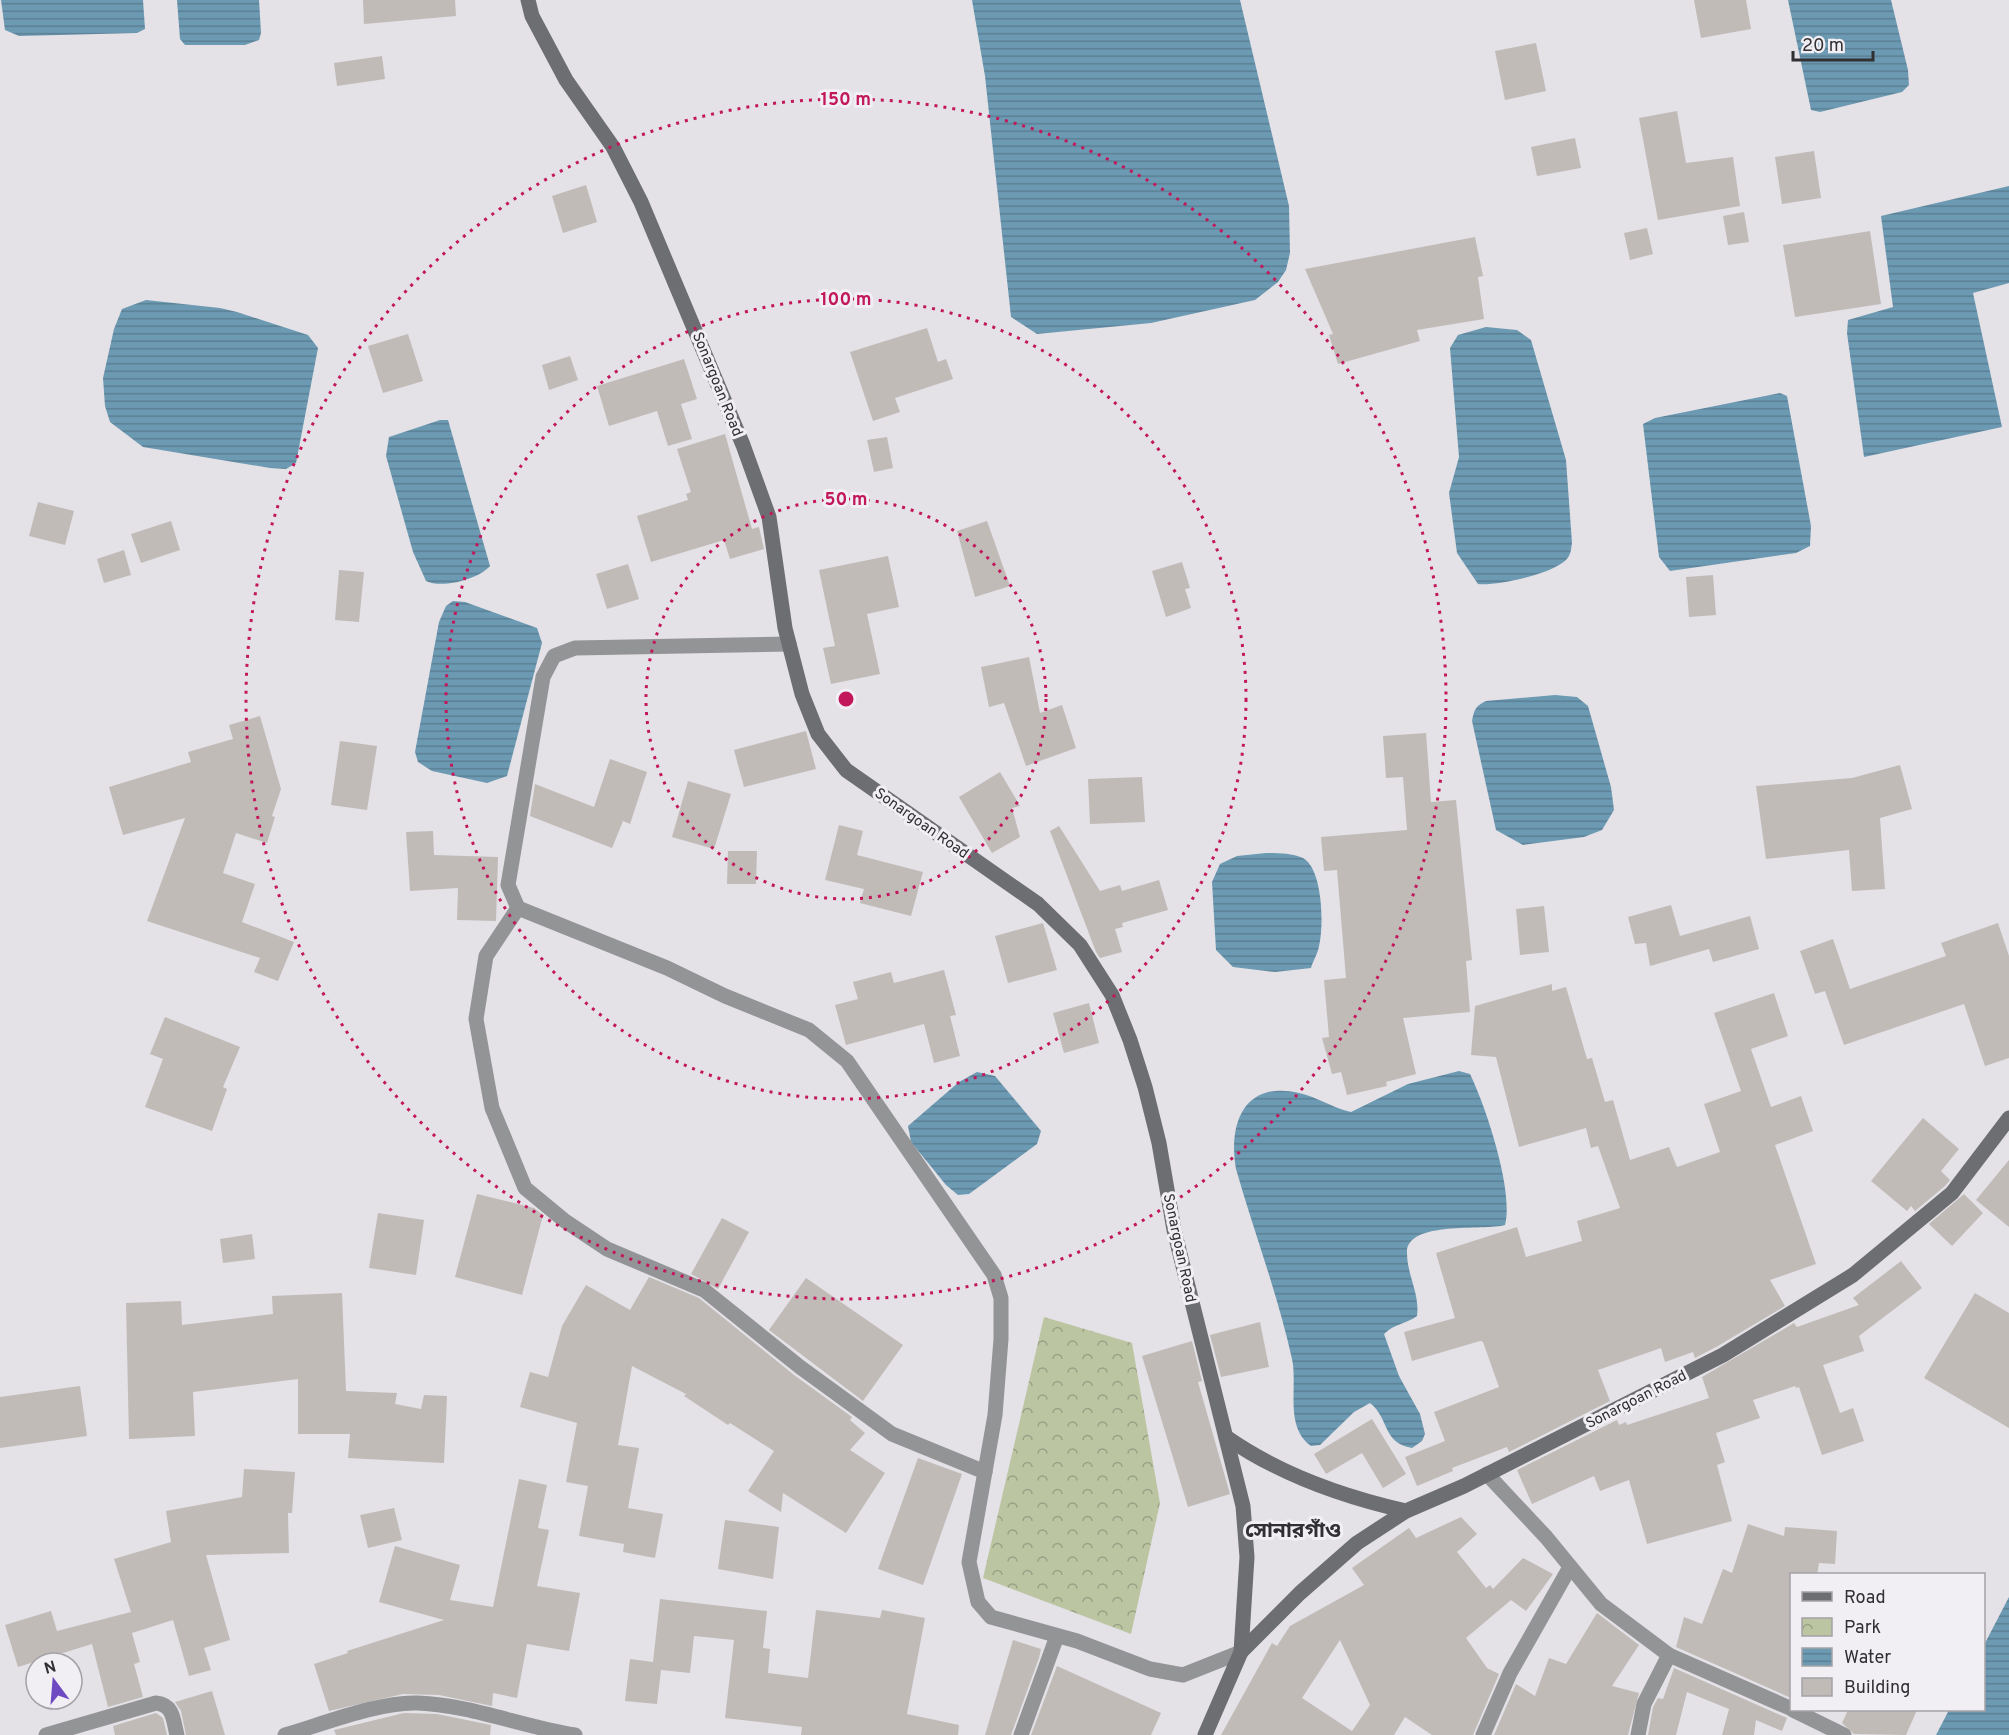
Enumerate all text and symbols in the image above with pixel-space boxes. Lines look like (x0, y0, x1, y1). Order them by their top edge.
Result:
scale bar (1793, 24, 1872, 62)
text: 20 m (1802, 35, 1844, 58)
text: 150 m (821, 89, 871, 112)
text: 100 m (820, 289, 872, 312)
street label: Sonargoan Road (687, 330, 746, 439)
text: 50 m (824, 489, 868, 512)
centre of rings (836, 689, 856, 709)
street label: Sonargoan Road (870, 785, 972, 864)
street label: Sonargoan Road (1158, 1192, 1199, 1304)
street label: Sonargoan Road (1583, 1367, 1690, 1434)
district label: সোনারগাঁও (1245, 1518, 1341, 1545)
legend (1790, 1573, 1985, 1711)
text: Road (1844, 1587, 1886, 1610)
text: Park (1844, 1617, 1881, 1640)
text: Water (1844, 1647, 1891, 1670)
north arrow (24, 1651, 84, 1711)
text: N (42, 1657, 59, 1680)
text: Building (1844, 1677, 1910, 1700)

